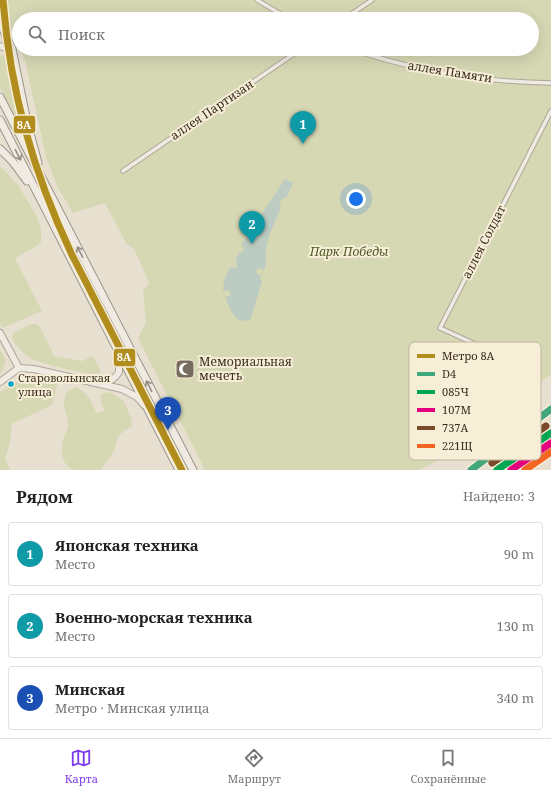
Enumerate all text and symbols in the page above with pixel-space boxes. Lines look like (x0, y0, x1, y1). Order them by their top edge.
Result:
search box (12, 12, 539, 56)
icon: search (26, 23, 48, 45)
text: Поиск (58, 24, 105, 44)
street label: аллея Памяти (407, 56, 494, 87)
street label: аллея Партизан (167, 75, 257, 144)
pin: 1 (290, 111, 316, 144)
line badge: 8А (13, 115, 36, 134)
text: 8А (17, 117, 32, 132)
one-way arrow (15, 149, 22, 161)
your location (346, 189, 366, 209)
street label: аллея Солдат (458, 202, 510, 281)
pin: 2 (239, 211, 265, 244)
park label: Парк Победы (309, 243, 388, 260)
one-way arrow (76, 246, 83, 258)
legend (409, 342, 541, 460)
line badge: 8А (113, 348, 136, 367)
text: Метро 8А (442, 348, 495, 363)
text: 8А (117, 349, 132, 364)
place label: Мемориальная мечеть (199, 353, 292, 384)
mosque icon: Мемориальная мечеть (174, 358, 196, 380)
text: D4 (442, 366, 456, 381)
place label: Староволынская улица (18, 370, 110, 399)
marker: Староволынская улица (6, 379, 16, 389)
one-way arrow (145, 380, 152, 392)
text: 085Ч (442, 384, 469, 399)
pin: 3 (155, 397, 181, 430)
text: 107М (442, 402, 471, 417)
text: 737А (442, 420, 468, 435)
text: 221Щ (442, 438, 472, 453)
text: Рядом (16, 485, 73, 508)
text: Найдено: 3 (463, 487, 535, 505)
text: Японская техника (55, 535, 199, 555)
text: 1 (26, 545, 34, 563)
text: 90 m (504, 545, 534, 563)
text: Место (55, 555, 95, 573)
text: Военно-морская техника (55, 607, 253, 627)
text: 2 (26, 617, 34, 635)
text: 130 m (497, 617, 534, 635)
text: Место (55, 627, 95, 645)
text: Минская (55, 679, 125, 699)
text: 3 (26, 689, 34, 707)
text: 340 m (497, 689, 534, 707)
text: Метро · Минская улица (55, 699, 209, 717)
tab: Карта (65, 747, 98, 786)
tab: Маршрут (228, 747, 281, 786)
tab: Сохранённые (411, 747, 486, 786)

